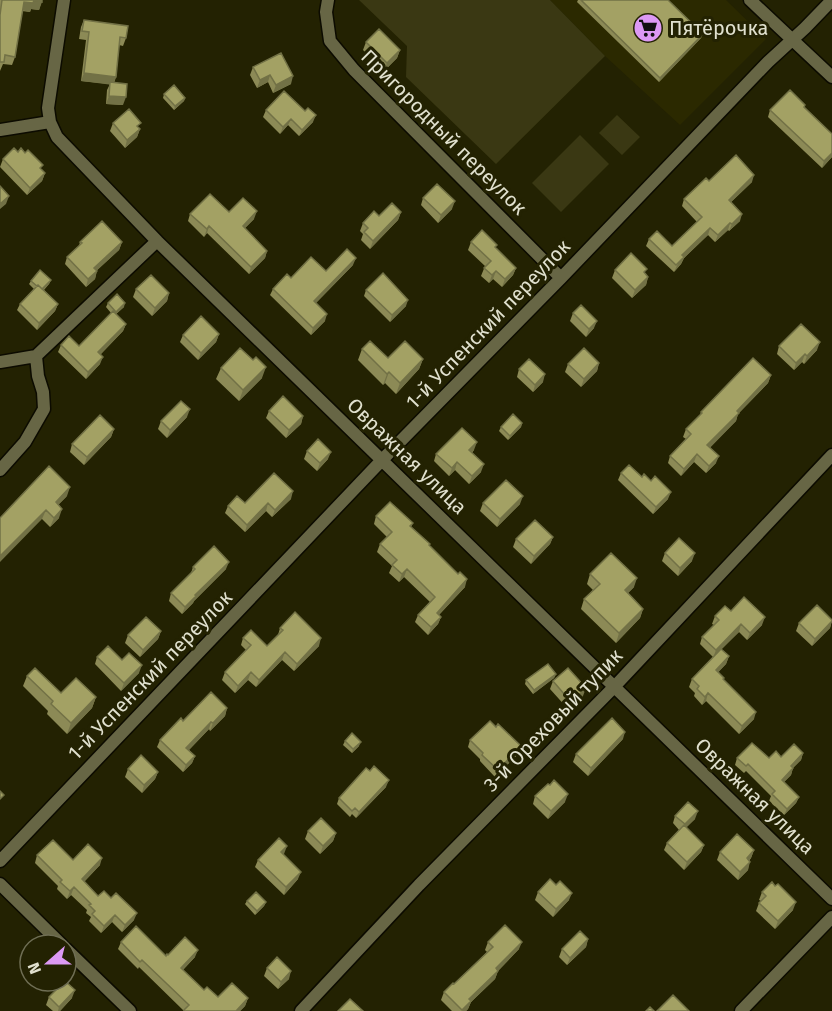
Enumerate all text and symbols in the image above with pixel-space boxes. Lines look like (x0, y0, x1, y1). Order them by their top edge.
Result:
supermarket icon: Пятёрочка (632, 12, 664, 44)
place label: Пятёрочка (669, 16, 769, 40)
street label: Пригородный переулок (356, 44, 532, 220)
street label: 1-й Успенский переулок (401, 234, 576, 414)
street label: Овражная улица (342, 393, 472, 519)
street label: 1-й Успенский переулок (63, 585, 238, 765)
street label: 3-й Ореховый тупик (479, 643, 628, 796)
street label: Овражная улица (690, 733, 820, 859)
north arrow (18, 933, 78, 993)
text: N (24, 960, 45, 977)

